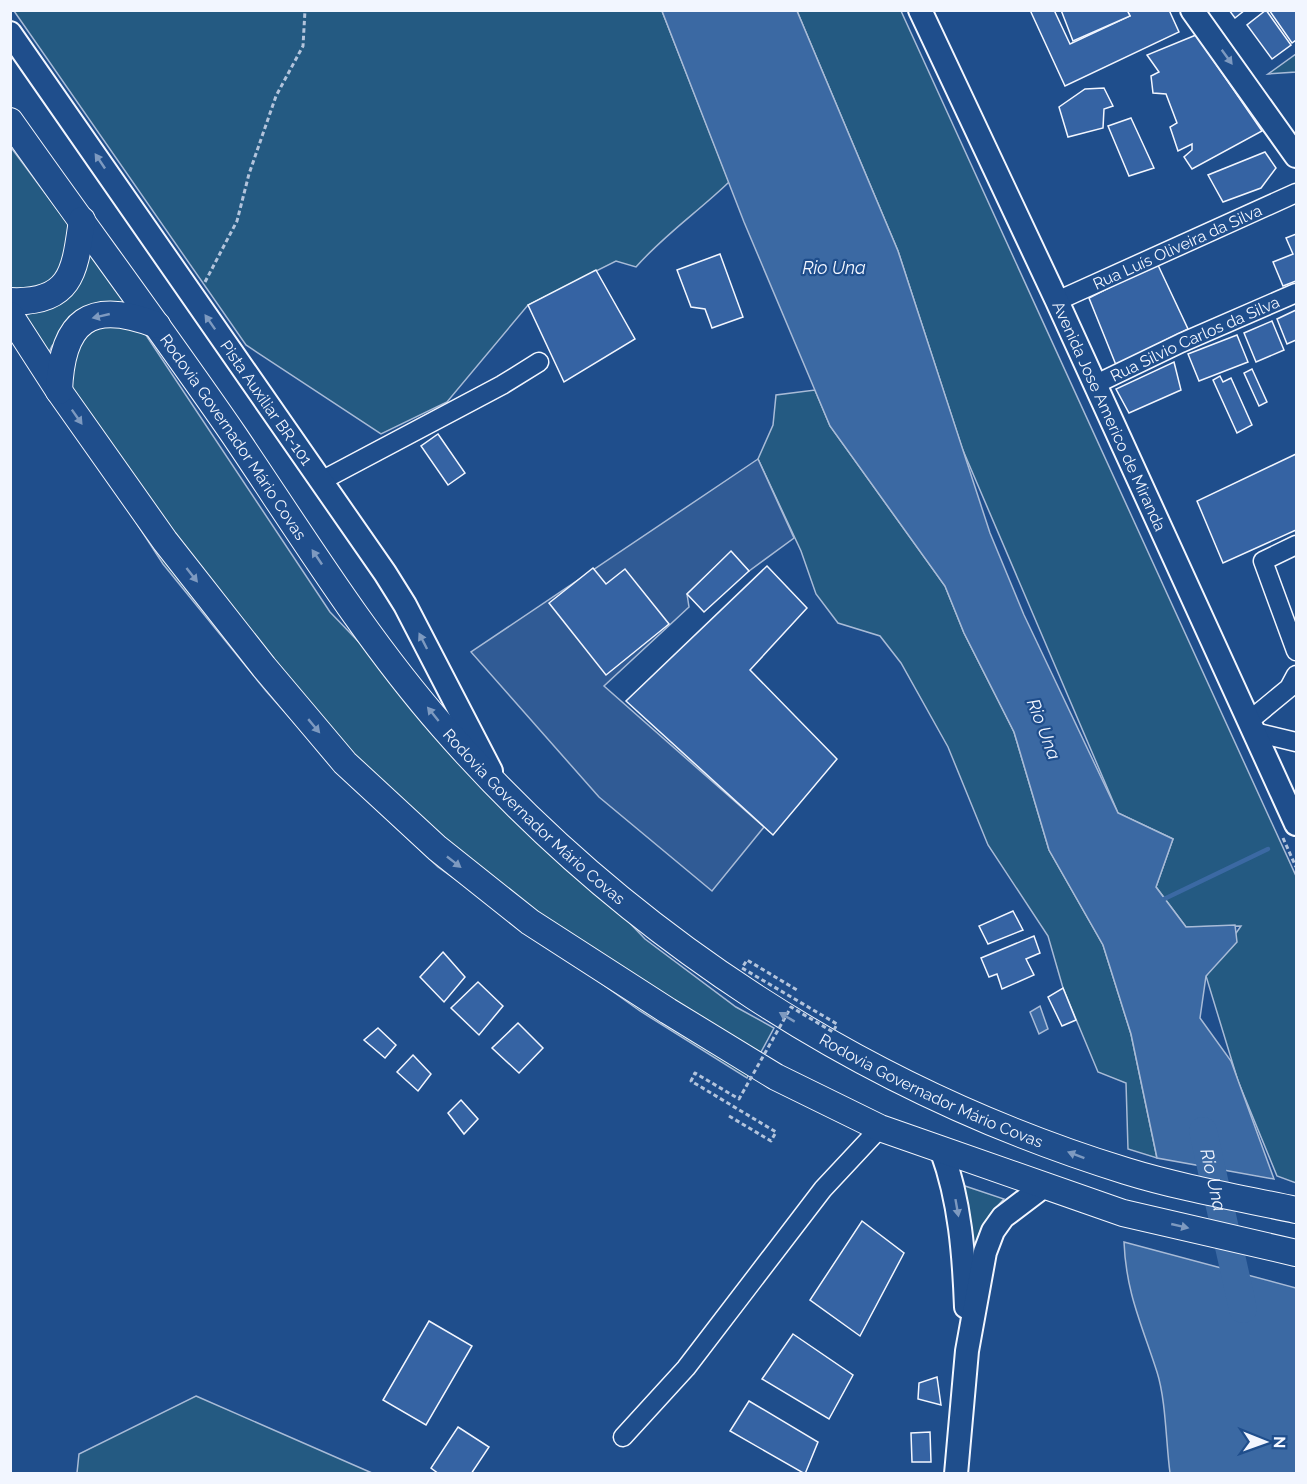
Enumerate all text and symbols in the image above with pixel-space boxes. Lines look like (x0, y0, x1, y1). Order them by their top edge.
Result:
one-way arrow (1221, 49, 1233, 65)
one-way arrow (94, 153, 105, 169)
street label: Rua Luís Oliveira da Silva (1090, 200, 1265, 293)
water label: Rio Una (802, 257, 866, 278)
street label: Rua Silvio Carlos da Silva (1107, 292, 1282, 385)
street label: Avenida Jose Americo de Miranda (1049, 298, 1170, 534)
one-way arrow (92, 312, 110, 322)
one-way arrow (205, 314, 216, 330)
street label: Rodovia Governador Mário Covas (156, 330, 311, 544)
street label: Pista Auxiliar BR-101 (217, 336, 317, 469)
one-way arrow (71, 409, 83, 424)
one-way arrow (311, 550, 323, 566)
one-way arrow (185, 567, 197, 582)
one-way arrow (418, 632, 428, 649)
water label: Rio Una (1023, 696, 1065, 763)
one-way arrow (426, 706, 439, 722)
one-way arrow (308, 718, 321, 734)
street label: Rodovia Governador Mário Covas (439, 725, 629, 908)
one-way arrow (446, 855, 462, 868)
one-way arrow (778, 1012, 795, 1022)
street label: Rodovia Governador Mário Covas (816, 1029, 1046, 1151)
water label: Rio Una (1197, 1146, 1231, 1213)
one-way arrow (1067, 1150, 1085, 1159)
one-way arrow (953, 1199, 962, 1218)
one-way arrow (1171, 1222, 1190, 1232)
north arrow (1235, 1412, 1295, 1472)
text: N (1270, 1436, 1289, 1449)

